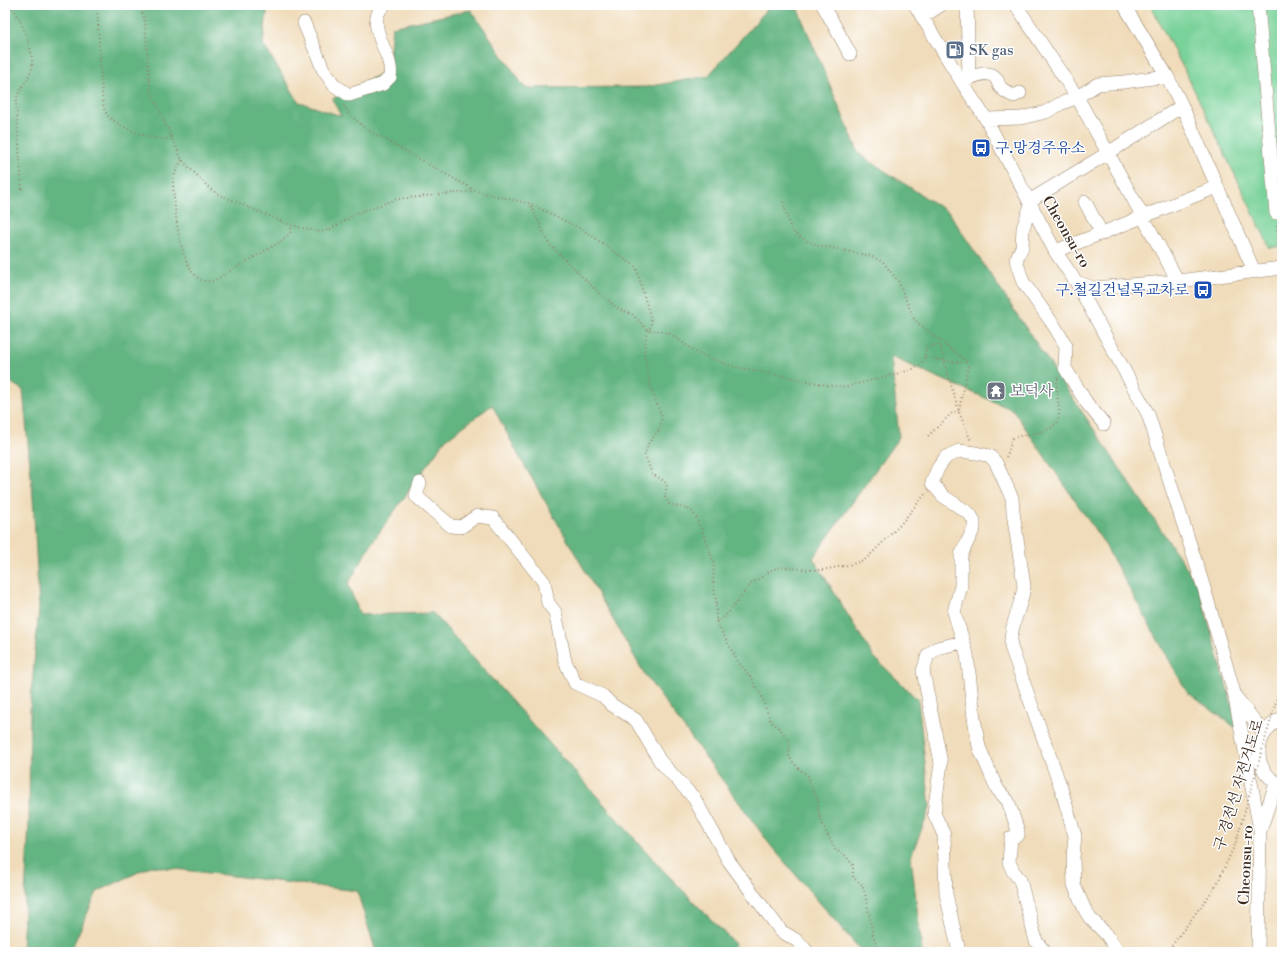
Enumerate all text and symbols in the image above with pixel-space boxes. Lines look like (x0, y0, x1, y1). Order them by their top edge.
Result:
fuel station icon: SK gas (944, 39, 966, 61)
place label: SK gas (969, 41, 1014, 60)
bus stop icon: 구.망경주유소 (970, 137, 992, 159)
place label: 구.망경주유소 (995, 139, 1086, 158)
street label: Cheonsu-ro (1038, 193, 1094, 271)
bus stop icon: 구.철길건널목교차로 (1192, 279, 1214, 301)
place label: 구.철길건널목교차로 (1055, 281, 1189, 300)
temple icon: 보덕사 (985, 380, 1007, 402)
place label: 보덕사 (1010, 382, 1054, 401)
street label: 구 경전선 자전거도로 (1210, 716, 1268, 853)
street label: Cheonsu-ro (1234, 825, 1258, 905)

